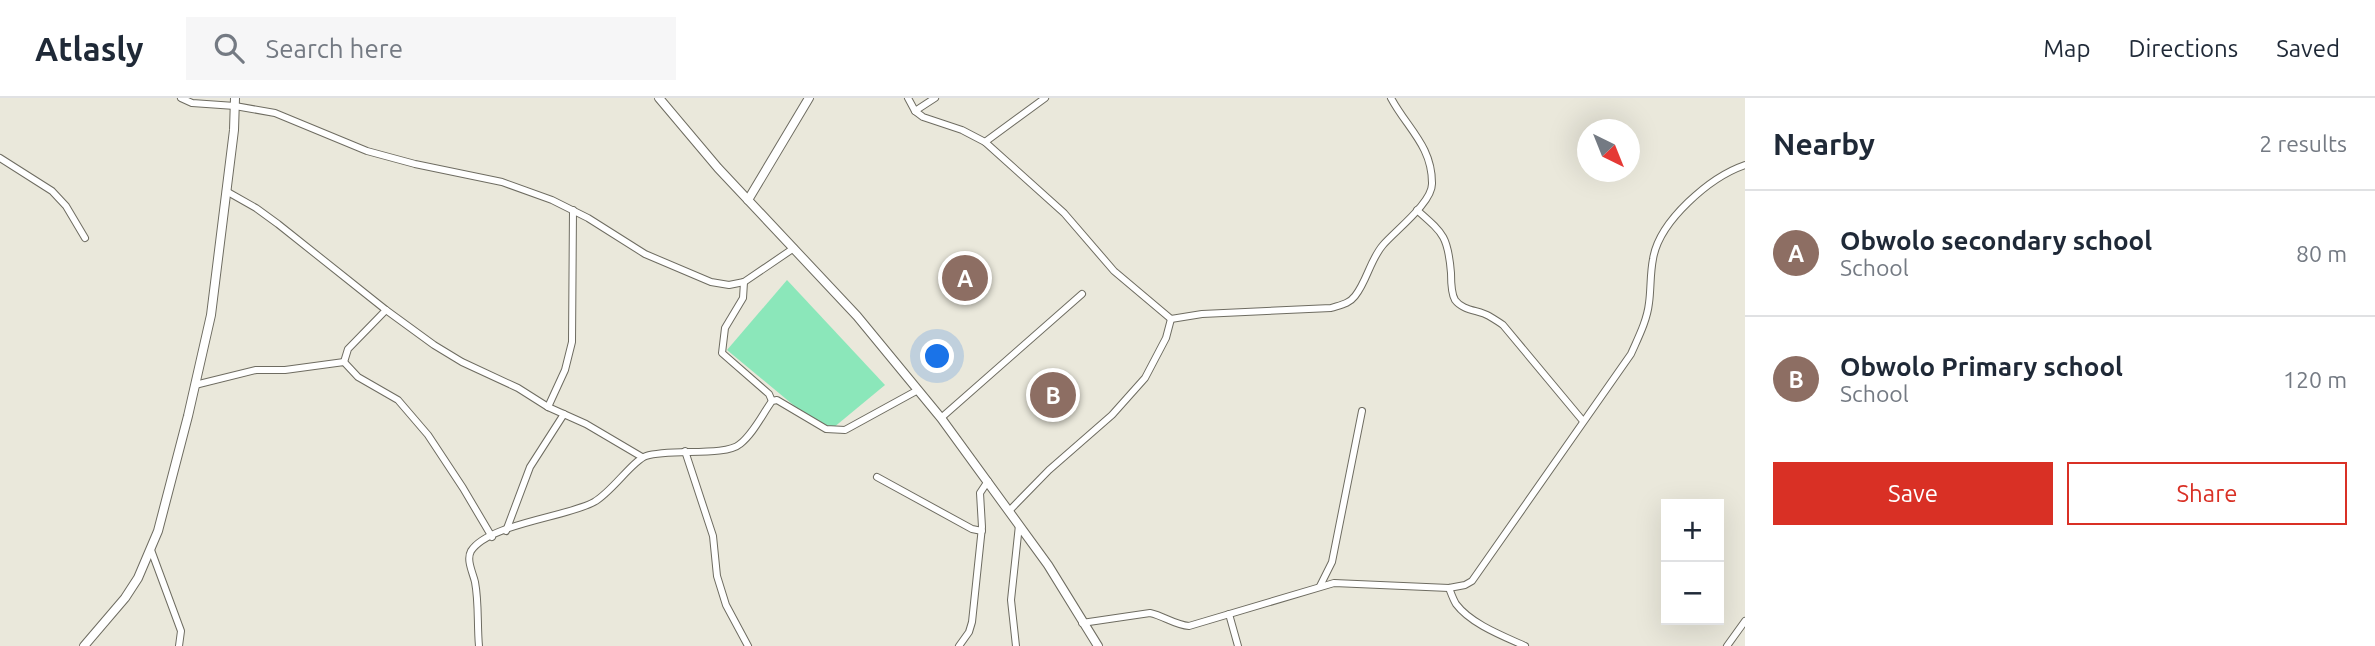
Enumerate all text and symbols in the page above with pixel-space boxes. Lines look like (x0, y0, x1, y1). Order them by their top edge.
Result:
search box (186, 17, 676, 80)
icon: search (210, 29, 248, 67)
text: Atlasly (35, 30, 144, 67)
text: Search here (266, 34, 403, 63)
text: Map (2043, 35, 2090, 62)
text: Directions (2128, 35, 2238, 62)
text: Saved (2276, 35, 2340, 62)
north arrow (1577, 119, 1640, 182)
text: Nearby (1773, 127, 1875, 161)
text: 2 results (2259, 131, 2347, 156)
text: Obwolo secondary school (1840, 226, 2152, 255)
text: A (1788, 241, 1804, 266)
text: 80 m (2296, 241, 2347, 266)
pin: A (942, 252, 988, 304)
text: School (1840, 255, 1909, 280)
your location (920, 339, 954, 373)
text: Obwolo Primary school (1840, 352, 2123, 381)
text: B (1788, 367, 1804, 392)
text: 120 m (2283, 367, 2347, 392)
pin: B (1030, 369, 1076, 421)
text: School (1840, 381, 1909, 406)
button: Save (1773, 462, 2053, 525)
button: Share (2067, 462, 2347, 525)
map controls (1661, 499, 1724, 625)
button: + (1661, 499, 1724, 562)
button: − (1661, 562, 1724, 625)

